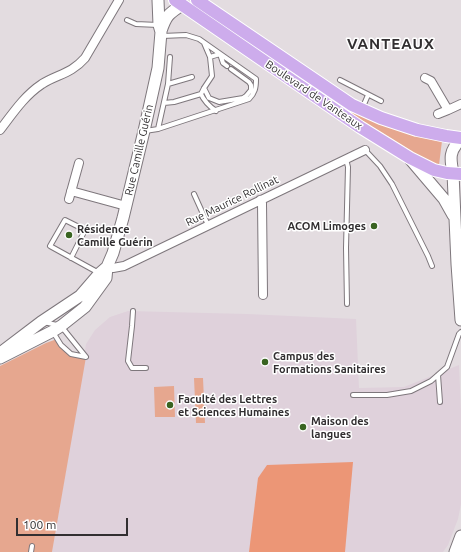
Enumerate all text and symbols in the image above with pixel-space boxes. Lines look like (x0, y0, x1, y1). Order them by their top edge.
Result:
district label: VANTEAUX (347, 35, 435, 53)
street label: Boulevard de Vanteaux (263, 58, 365, 132)
street label: Rue Camille Guérin (122, 103, 156, 197)
street label: Rue Maurice Rollinat (183, 173, 281, 229)
place label: ACOM Limoges (287, 219, 366, 233)
marker: ACOM Limoges (369, 221, 379, 231)
place label: Résidence Camille Guérin (77, 222, 153, 248)
marker: Résidence Camille Guérin (64, 230, 74, 240)
place label: Campus des Formations Sanitaires (273, 349, 386, 375)
marker: Campus des Formations Sanitaires (260, 357, 270, 367)
place label: Faculté des Lettres et Sciences Humaines (178, 392, 289, 418)
marker: Faculté des Lettres et Sciences Humaines (165, 400, 175, 410)
place label: Maison des langues (311, 414, 369, 440)
marker: Maison des langues (298, 422, 308, 432)
scale bar (18, 510, 130, 536)
text: 100 m (23, 518, 56, 531)

